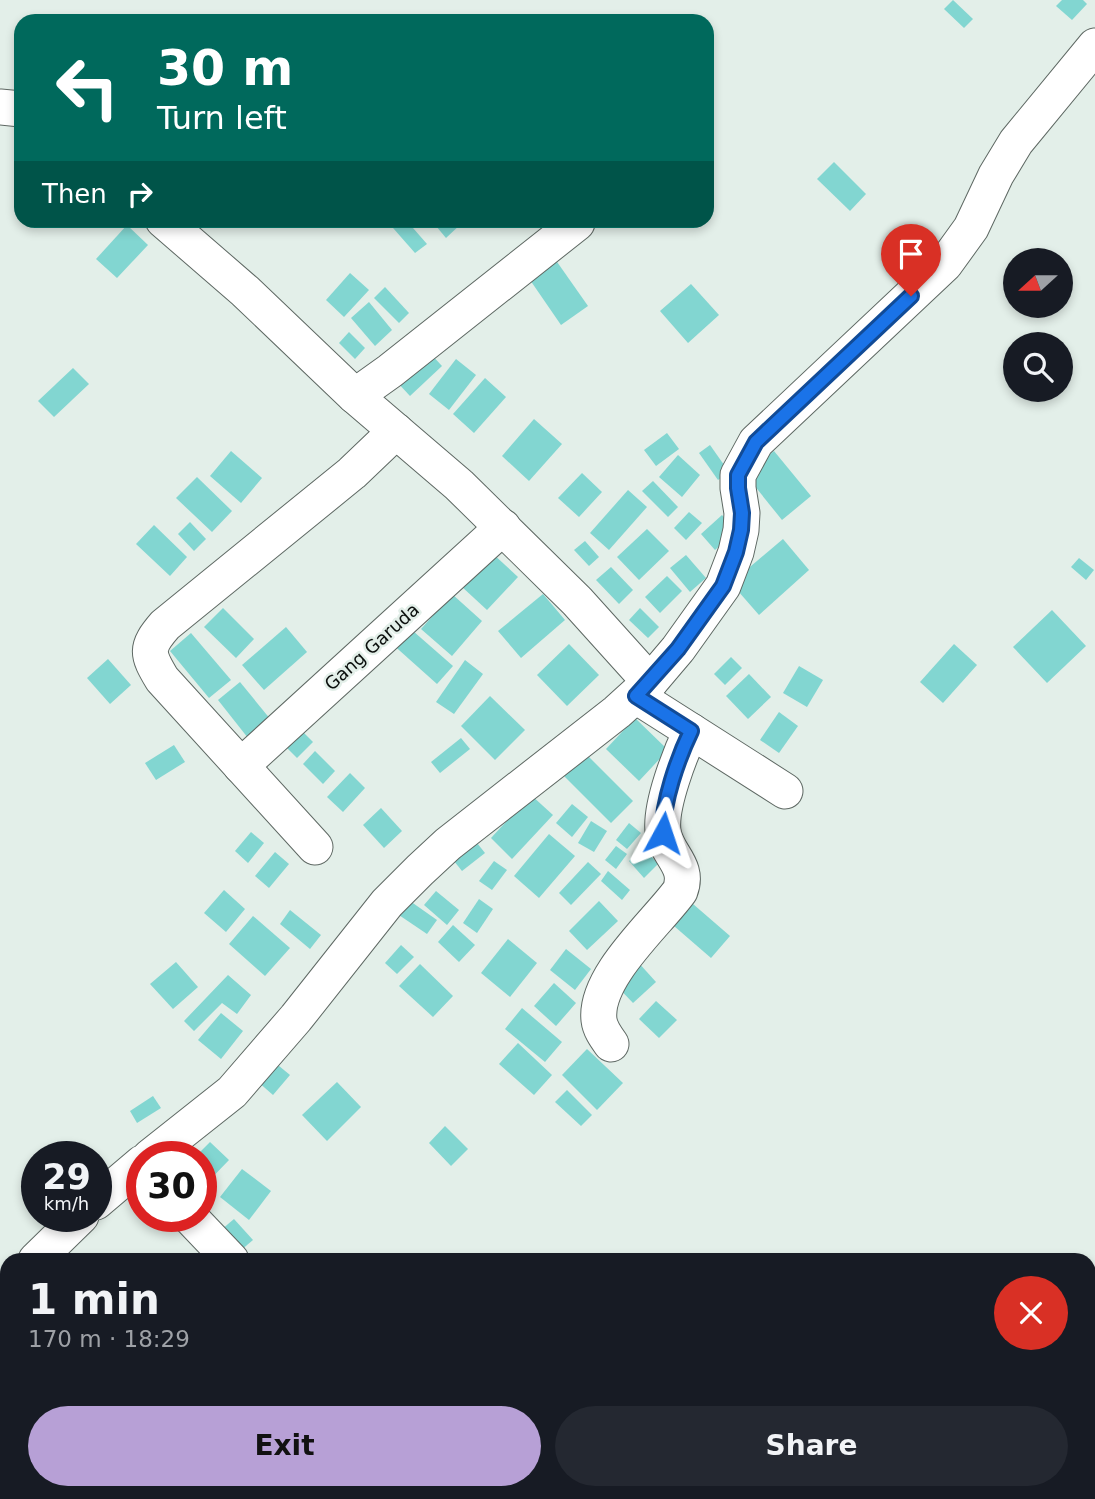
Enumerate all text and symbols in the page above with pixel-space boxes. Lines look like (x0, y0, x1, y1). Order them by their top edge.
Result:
text: 30 m (157, 40, 293, 97)
icon: left (42, 42, 133, 133)
text: Turn left (157, 99, 287, 137)
icon: right (121, 175, 159, 213)
text: Then (42, 179, 107, 209)
pin (881, 224, 941, 296)
icon: arrive (892, 235, 930, 273)
north arrow (1003, 248, 1073, 318)
map controls (1003, 248, 1073, 402)
button: search (1003, 332, 1073, 402)
street label: Gang Garuda (320, 599, 423, 695)
position arrow (626, 796, 700, 870)
speed limit sign: 30 (126, 1141, 217, 1232)
text: 29 (42, 1157, 91, 1197)
text: km/h (44, 1193, 89, 1214)
text: 1 min (28, 1275, 160, 1324)
button: close (994, 1276, 1068, 1350)
text: 170 m · 18:29 (28, 1326, 190, 1352)
button: Exit (28, 1406, 541, 1486)
button: Share (555, 1406, 1068, 1486)

